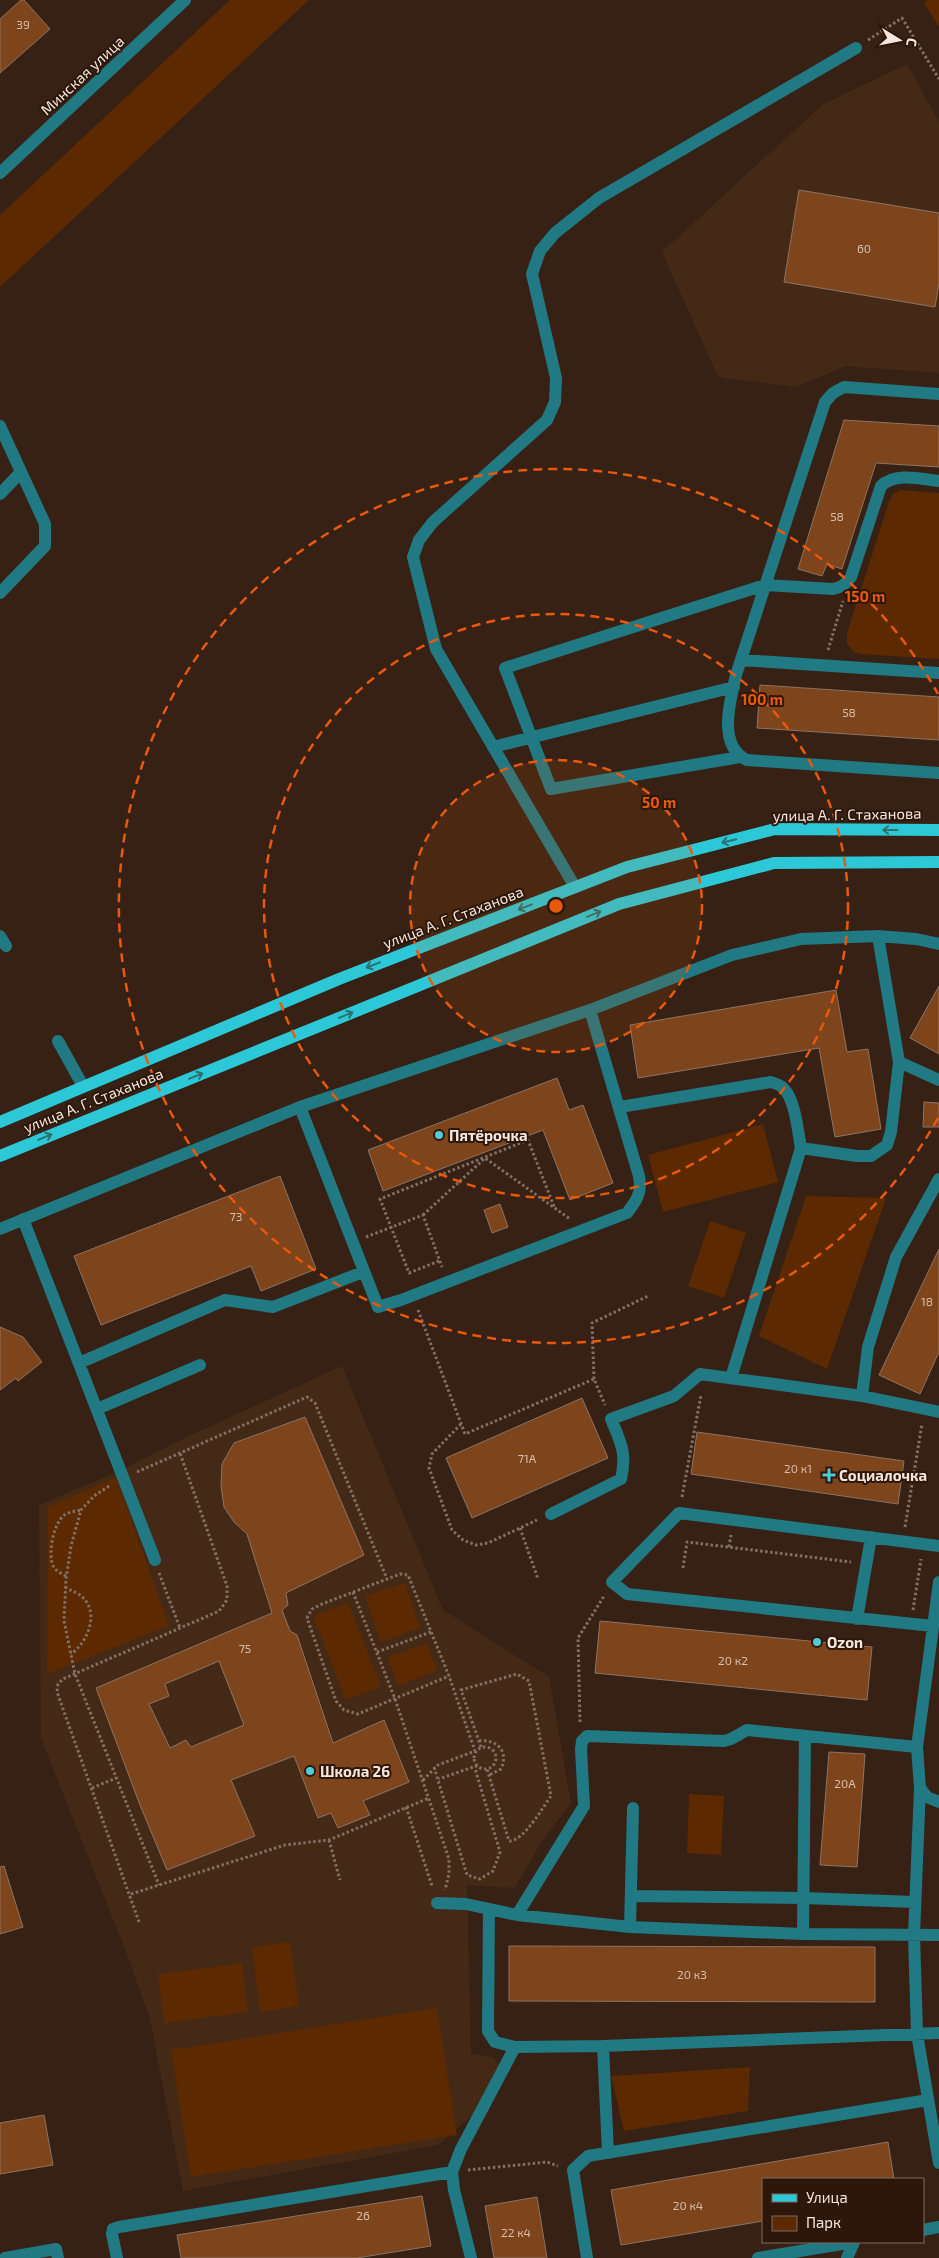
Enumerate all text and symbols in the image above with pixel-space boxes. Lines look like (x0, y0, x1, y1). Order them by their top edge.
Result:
north arrow (874, 15, 924, 65)
house number: 39 (16, 17, 30, 31)
street label: Минская улица (36, 32, 128, 119)
text: С (903, 37, 921, 48)
house number: 60 (857, 241, 871, 255)
house number: 58 (830, 509, 844, 523)
text: 150 m (845, 587, 885, 605)
text: 100 m (741, 690, 783, 708)
house number: 58 (842, 705, 856, 719)
text: 50 m (642, 793, 676, 811)
street label: улица А. Г. Стаханова (772, 804, 922, 825)
one-way arrow (883, 825, 899, 835)
one-way arrow (722, 837, 738, 846)
street label: улица А. Г. Стаханова (380, 882, 526, 953)
centre of rings (547, 897, 565, 915)
one-way arrow (518, 902, 533, 912)
one-way arrow (586, 909, 601, 918)
one-way arrow (366, 961, 382, 970)
one-way arrow (338, 1010, 353, 1019)
street label: улица А. Г. Стаханова (21, 1064, 166, 1137)
one-way arrow (188, 1071, 203, 1081)
place label: Пятёрочка (449, 1126, 528, 1144)
marker: Пятёрочка (433, 1129, 445, 1141)
one-way arrow (37, 1132, 52, 1142)
house number: 73 (230, 1209, 242, 1223)
house number: 18 (921, 1294, 933, 1308)
house number: 71А (518, 1451, 537, 1465)
house number: 20 к1 (784, 1461, 812, 1475)
place label: Социалочка (839, 1466, 927, 1484)
marker: Социалочка (823, 1469, 835, 1481)
place label: Ozon (827, 1633, 863, 1651)
marker: Ozon (811, 1636, 823, 1648)
house number: 75 (239, 1641, 251, 1655)
house number: 20 к2 (718, 1653, 748, 1667)
place label: Школа 26 (320, 1762, 390, 1780)
marker: Школа 26 (304, 1765, 316, 1777)
house number: 20А (834, 1776, 856, 1790)
house number: 20 к3 (677, 1967, 707, 1981)
legend (762, 2178, 924, 2243)
text: Улица (806, 2188, 848, 2206)
house number: 20 к4 (673, 2198, 703, 2212)
house number: 26 (356, 2208, 370, 2222)
text: Парк (806, 2213, 841, 2231)
house number: 22 к4 (501, 2225, 531, 2239)

